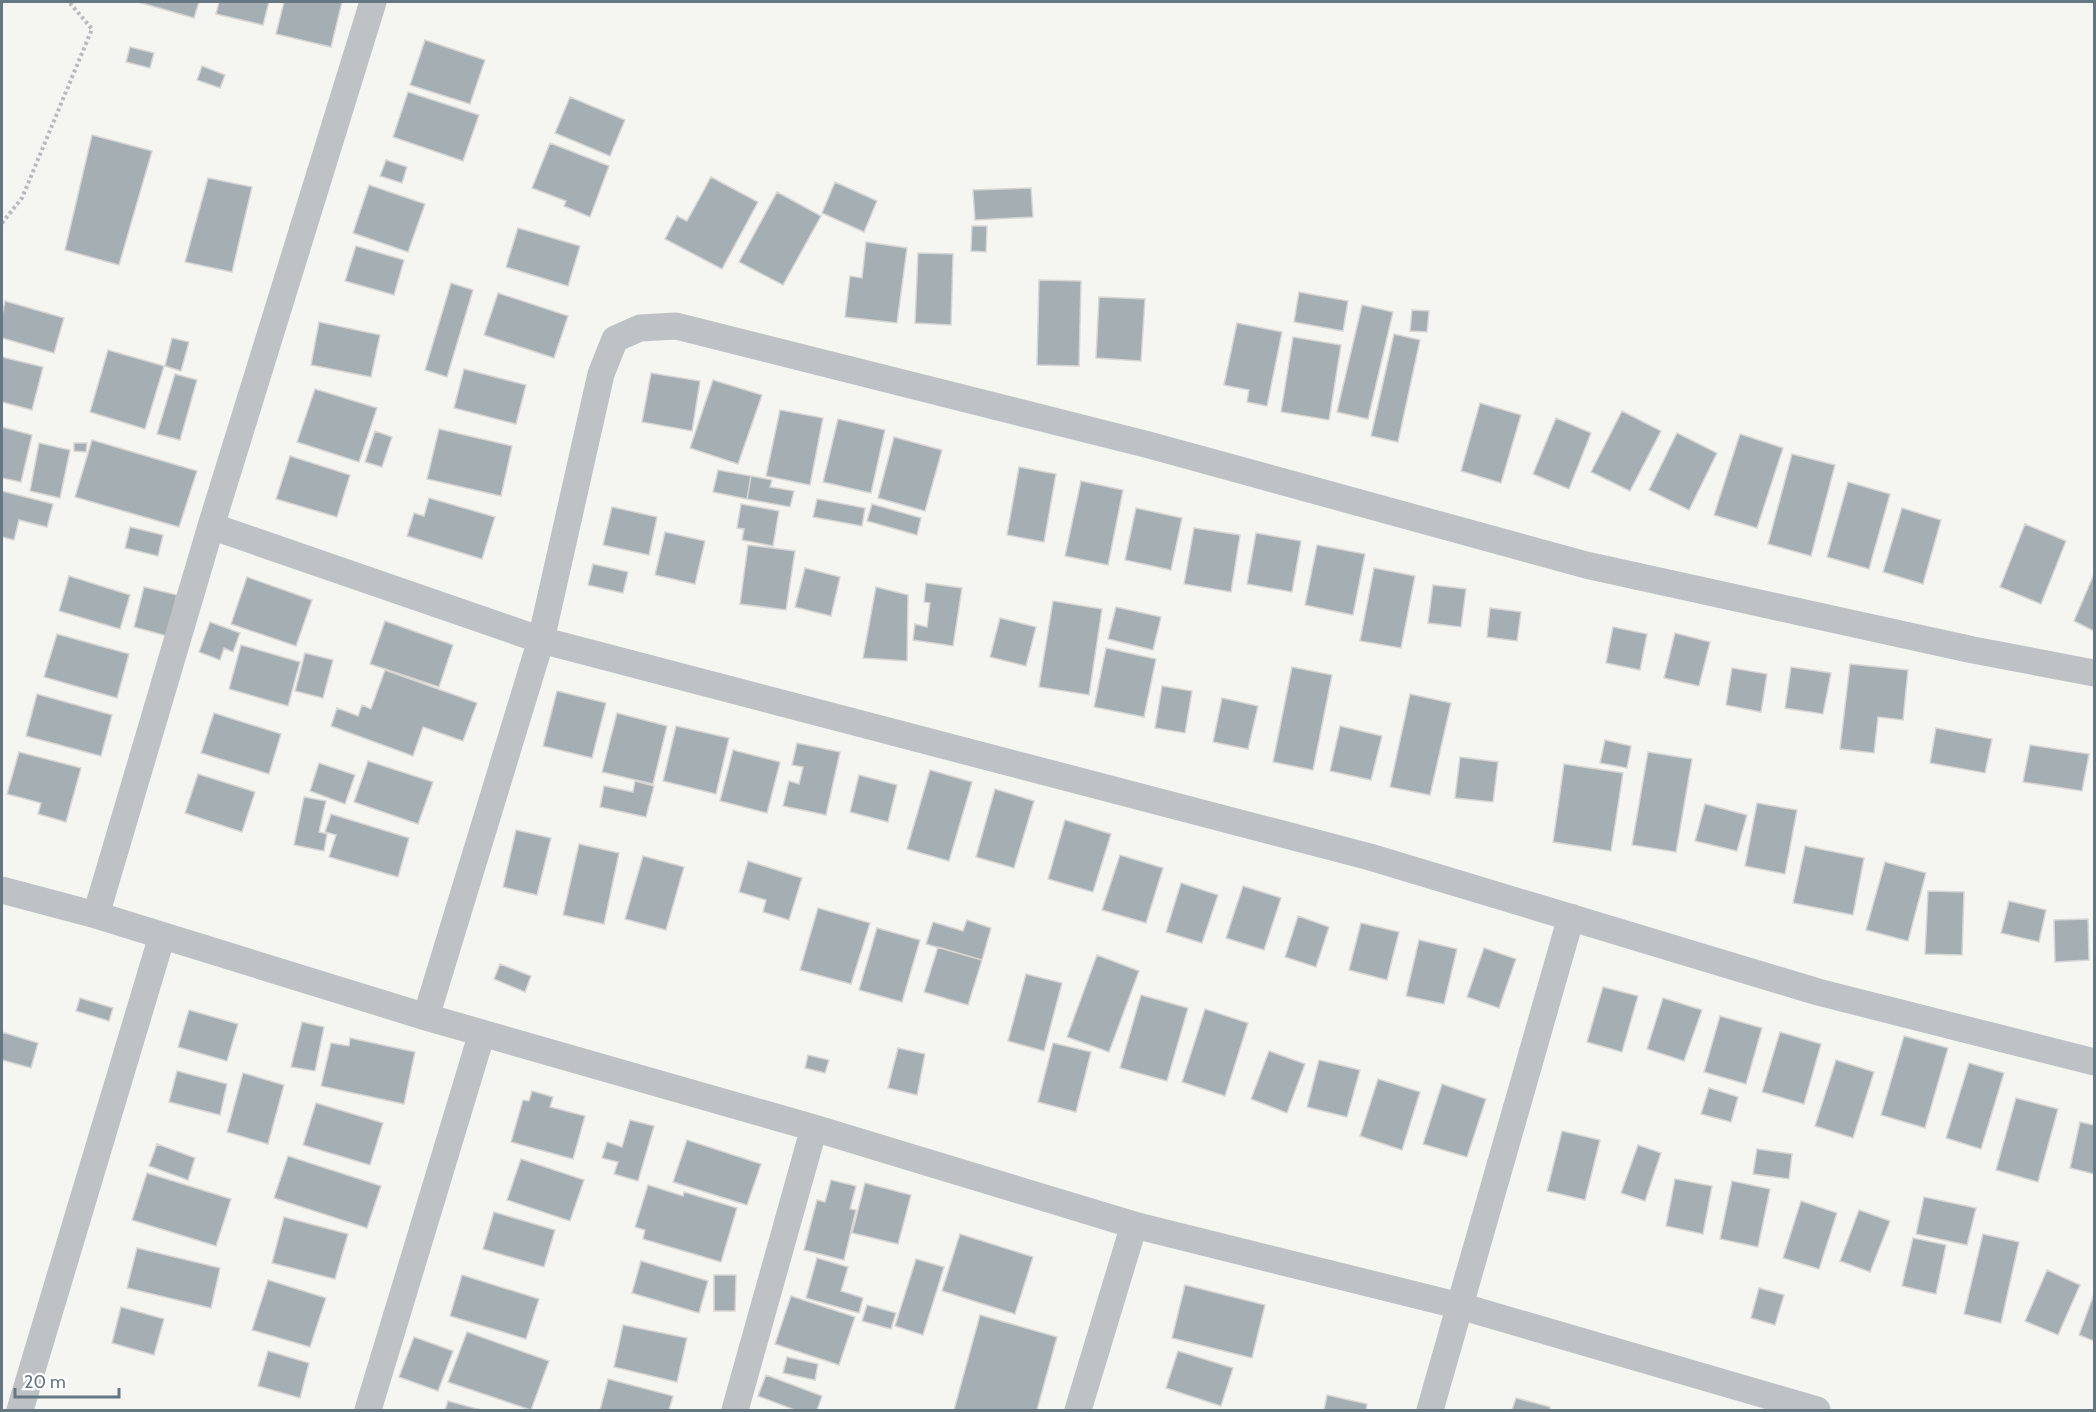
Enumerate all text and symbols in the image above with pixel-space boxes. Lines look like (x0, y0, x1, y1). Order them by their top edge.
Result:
scale bar (15, 1361, 118, 1399)
text: 20 m (24, 1371, 66, 1393)

